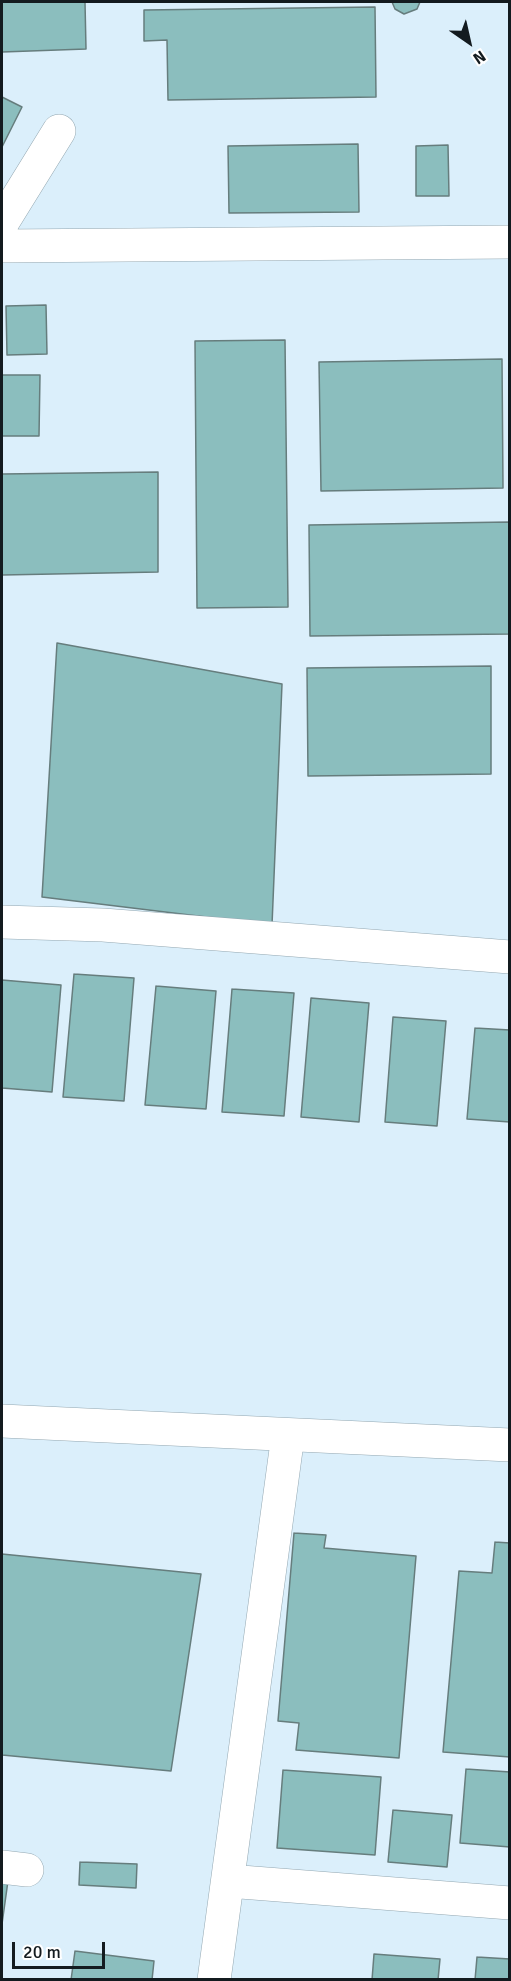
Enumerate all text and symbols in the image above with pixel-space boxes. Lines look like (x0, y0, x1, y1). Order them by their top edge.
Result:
north arrow (439, 12, 499, 72)
text: N (469, 46, 489, 68)
scale bar (15, 1930, 108, 1968)
text: 20 m (23, 1941, 61, 1963)

